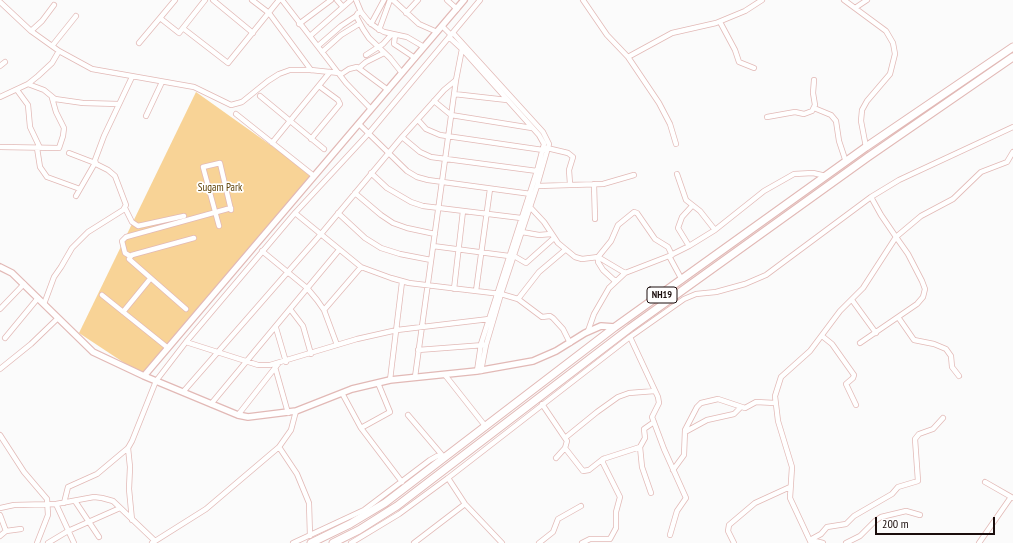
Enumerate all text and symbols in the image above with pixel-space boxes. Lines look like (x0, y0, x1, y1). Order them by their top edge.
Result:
park label: Sugam Park (198, 181, 242, 195)
road number: NH19 (647, 287, 677, 303)
scale bar (877, 509, 997, 535)
text: 200 m (882, 516, 909, 531)

